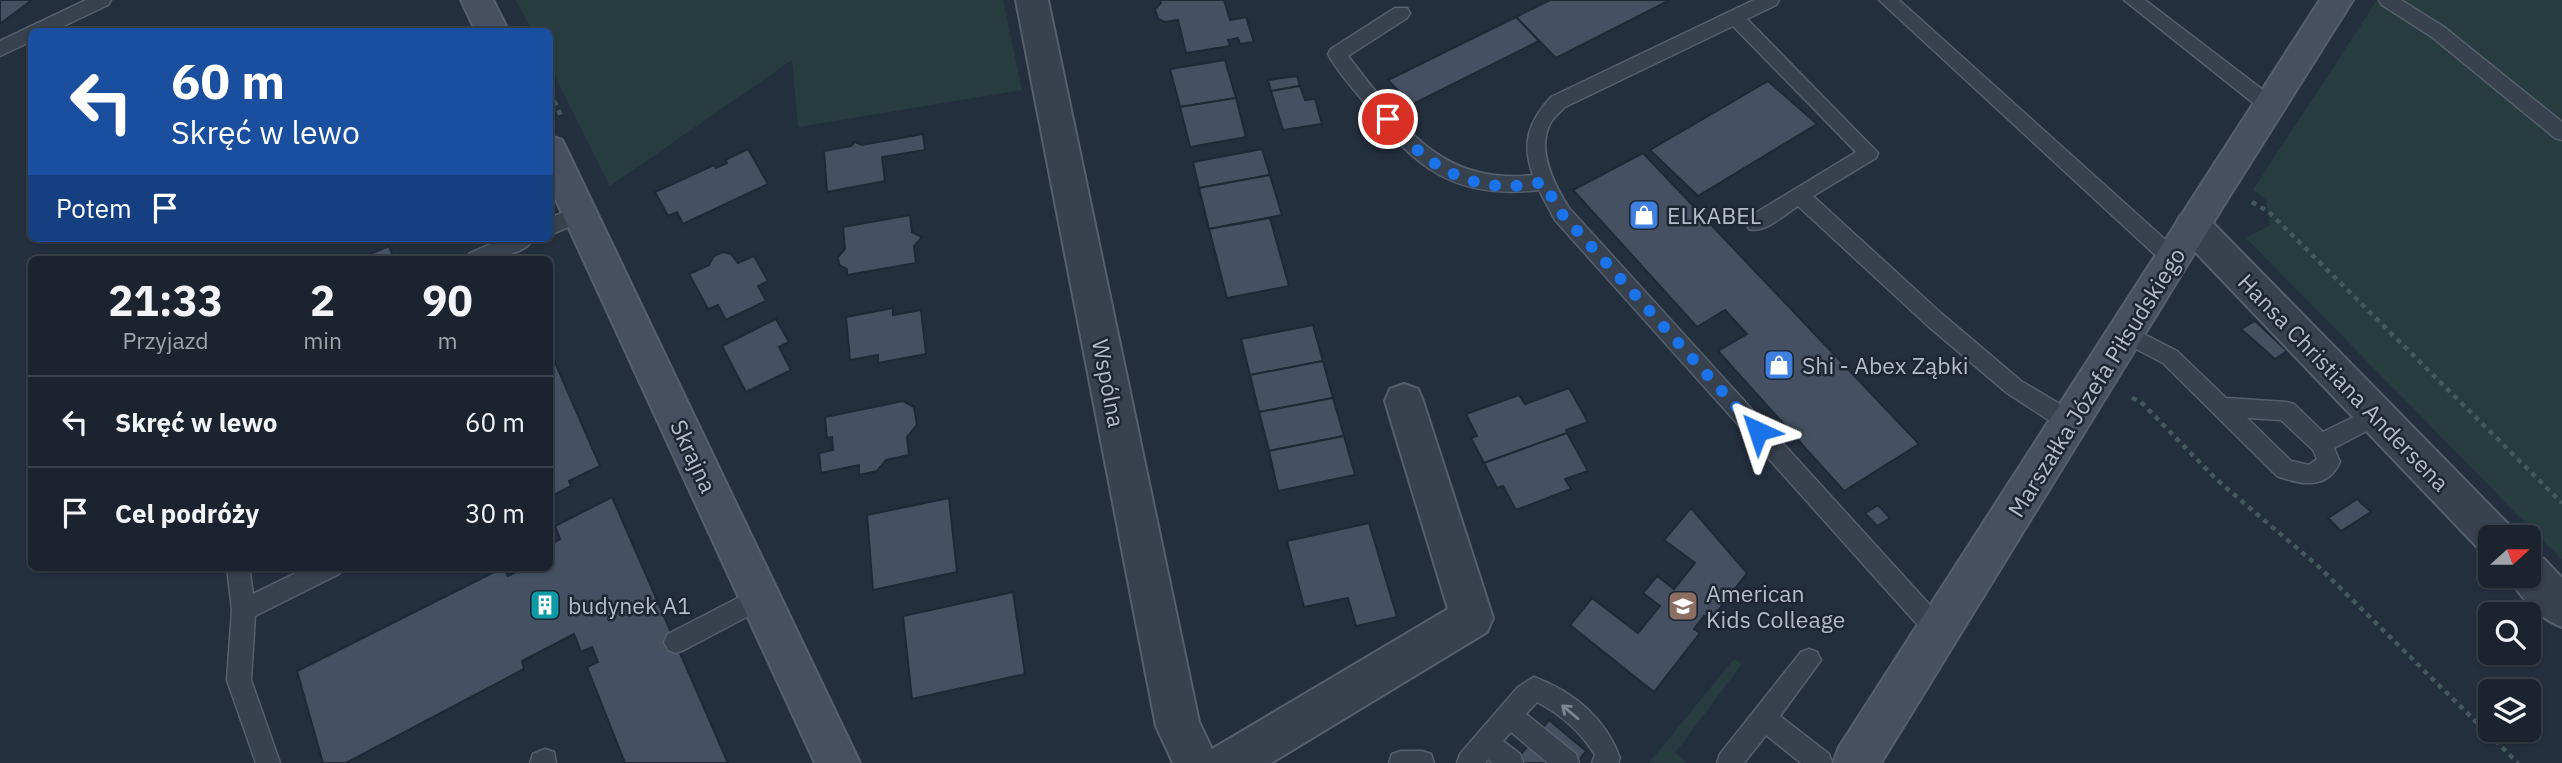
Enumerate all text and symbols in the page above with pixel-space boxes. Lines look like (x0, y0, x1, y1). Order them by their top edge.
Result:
text: 60 m (171, 49, 285, 112)
icon: left (56, 56, 147, 147)
pin (1358, 89, 1418, 149)
icon: arrive (1369, 100, 1407, 138)
text: Skręć w lewo (171, 111, 360, 153)
icon: arrive (146, 189, 184, 227)
text: Potem (56, 191, 132, 225)
shop icon: ELKABEL (1627, 198, 1661, 232)
place label: ELKABEL (1667, 200, 1761, 230)
street label: Marszałka Józefa Piłsudskiego (2000, 242, 2192, 522)
street label: Hansa Christiana Andersena (2232, 267, 2456, 497)
text: 21:33 (108, 273, 223, 328)
text: 2 (310, 273, 335, 328)
text: 90 (422, 273, 473, 328)
text: Przyjazd (123, 325, 209, 355)
text: min (303, 325, 342, 355)
text: m (437, 325, 458, 355)
street label: Wspólna (1086, 336, 1132, 430)
shop icon: Shi - Abex Ząbki (1762, 348, 1796, 382)
place label: Shi - Abex Ząbki (1802, 350, 1969, 380)
position arrow (1721, 394, 1795, 468)
icon: left (56, 403, 94, 441)
text: Skręć w lewo (115, 405, 277, 439)
text: 60 m (465, 405, 525, 439)
street label: Skrajna (664, 415, 724, 497)
icon: arrive (56, 494, 94, 532)
text: Cel podróży (115, 496, 259, 530)
text: 30 m (465, 496, 525, 530)
north arrow (2478, 525, 2541, 588)
map controls (2478, 525, 2541, 742)
place label: American Kids Colleage (1706, 578, 1845, 634)
building icon: budynek A1 (528, 588, 562, 622)
school or university icon: American Kids Colleage (1666, 589, 1700, 623)
place label: budynek A1 (568, 590, 691, 620)
button: search (2478, 602, 2541, 665)
button: layers (2478, 679, 2541, 742)
one-way arrow (1562, 704, 1580, 719)

